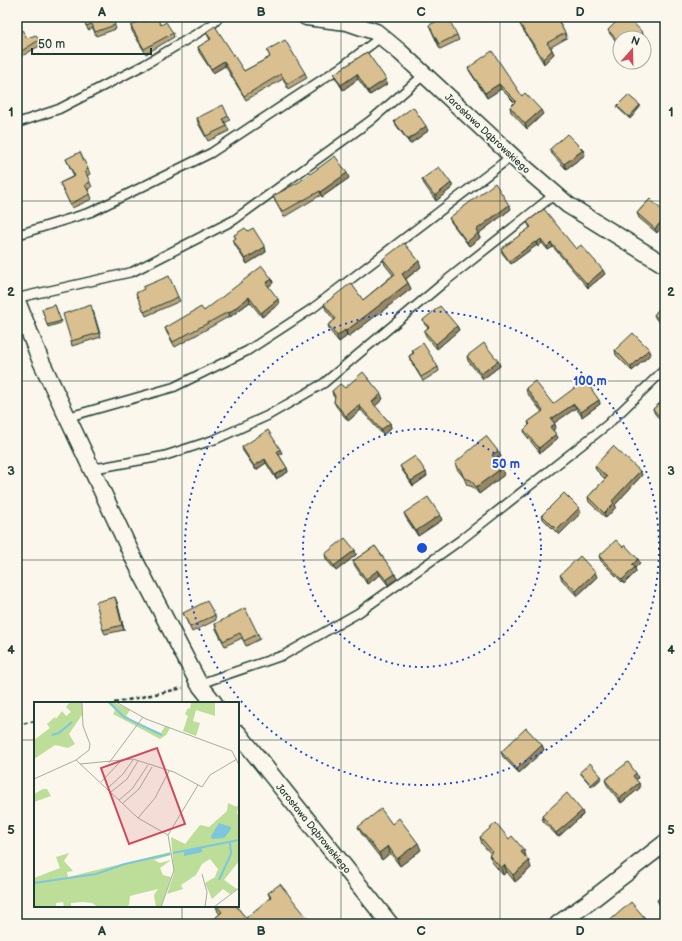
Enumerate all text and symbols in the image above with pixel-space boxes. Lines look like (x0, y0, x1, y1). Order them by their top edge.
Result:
text: A (97, 4, 106, 20)
text: B (256, 4, 266, 20)
text: C (416, 4, 426, 20)
text: D (575, 4, 585, 20)
scale bar (32, 30, 151, 56)
north arrow (612, 30, 652, 70)
text: N (629, 34, 641, 49)
text: 50 m (38, 37, 65, 52)
street label: Jarosława Dąbrowskiego (442, 91, 533, 177)
text: 1 (8, 104, 14, 120)
text: 1 (668, 104, 674, 120)
text: 2 (7, 284, 15, 300)
text: 2 (667, 284, 675, 300)
text: 100 m (573, 374, 607, 389)
text: 50 m (492, 457, 520, 472)
text: 3 (7, 463, 15, 479)
text: 3 (667, 463, 675, 479)
centre of rings (415, 541, 429, 555)
text: 4 (7, 642, 15, 658)
text: 4 (667, 642, 675, 658)
inset map (34, 702, 239, 907)
street label: Jarosława Dąbrowskiego (273, 781, 353, 876)
text: 5 (7, 822, 15, 838)
text: 5 (667, 822, 675, 838)
text: A (97, 923, 106, 939)
text: B (256, 923, 266, 939)
text: C (416, 923, 426, 939)
text: D (575, 923, 585, 939)

